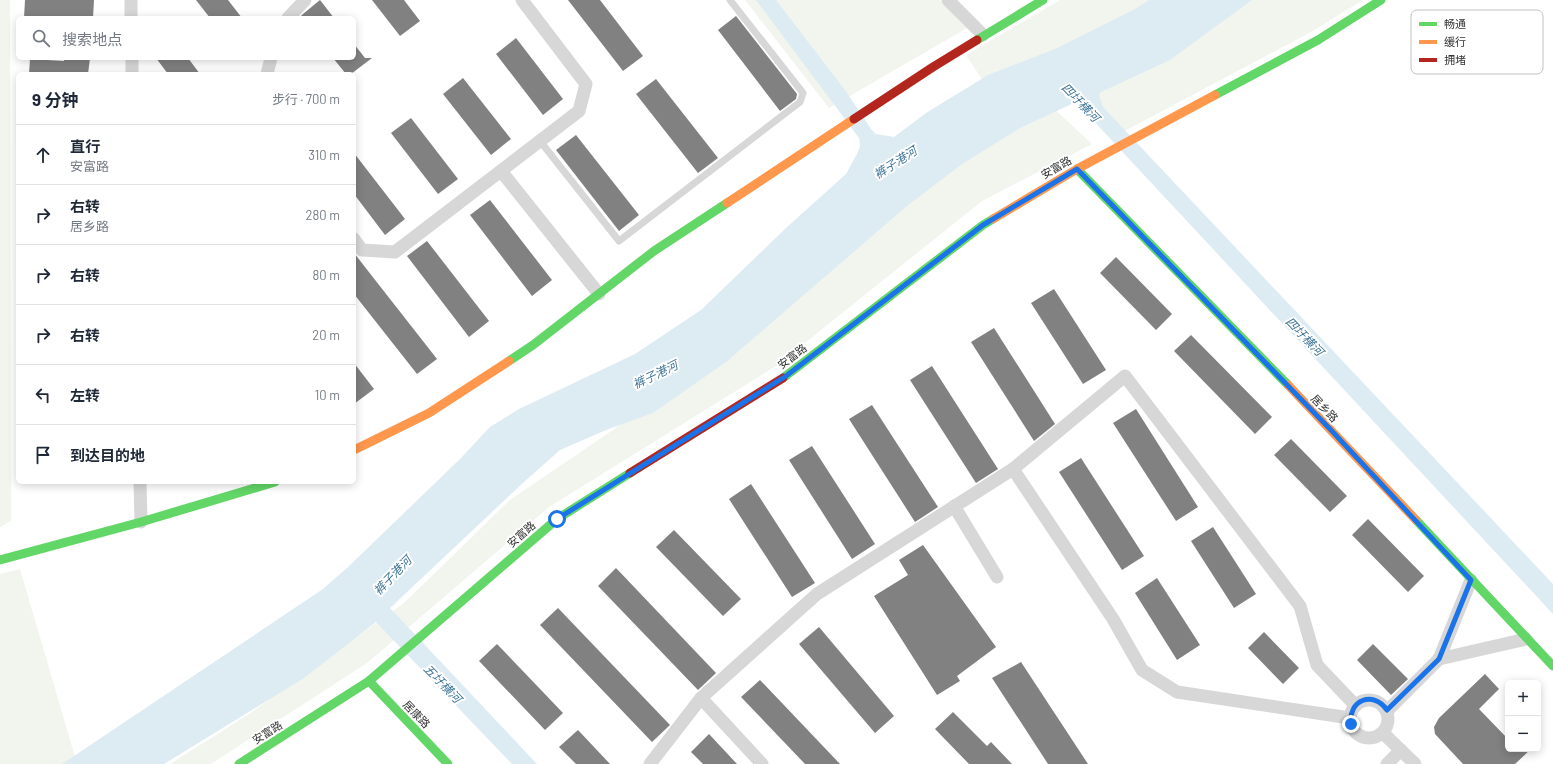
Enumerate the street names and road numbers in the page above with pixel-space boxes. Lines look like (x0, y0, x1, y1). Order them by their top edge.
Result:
street label: 安富路 (1038, 153, 1074, 181)
street label: 安富路 (775, 341, 809, 371)
street label: 居乡路 (1309, 392, 1341, 424)
street label: 安富路 (504, 518, 538, 550)
street label: 居康路 (401, 698, 433, 730)
street label: 安富路 (250, 718, 284, 746)

